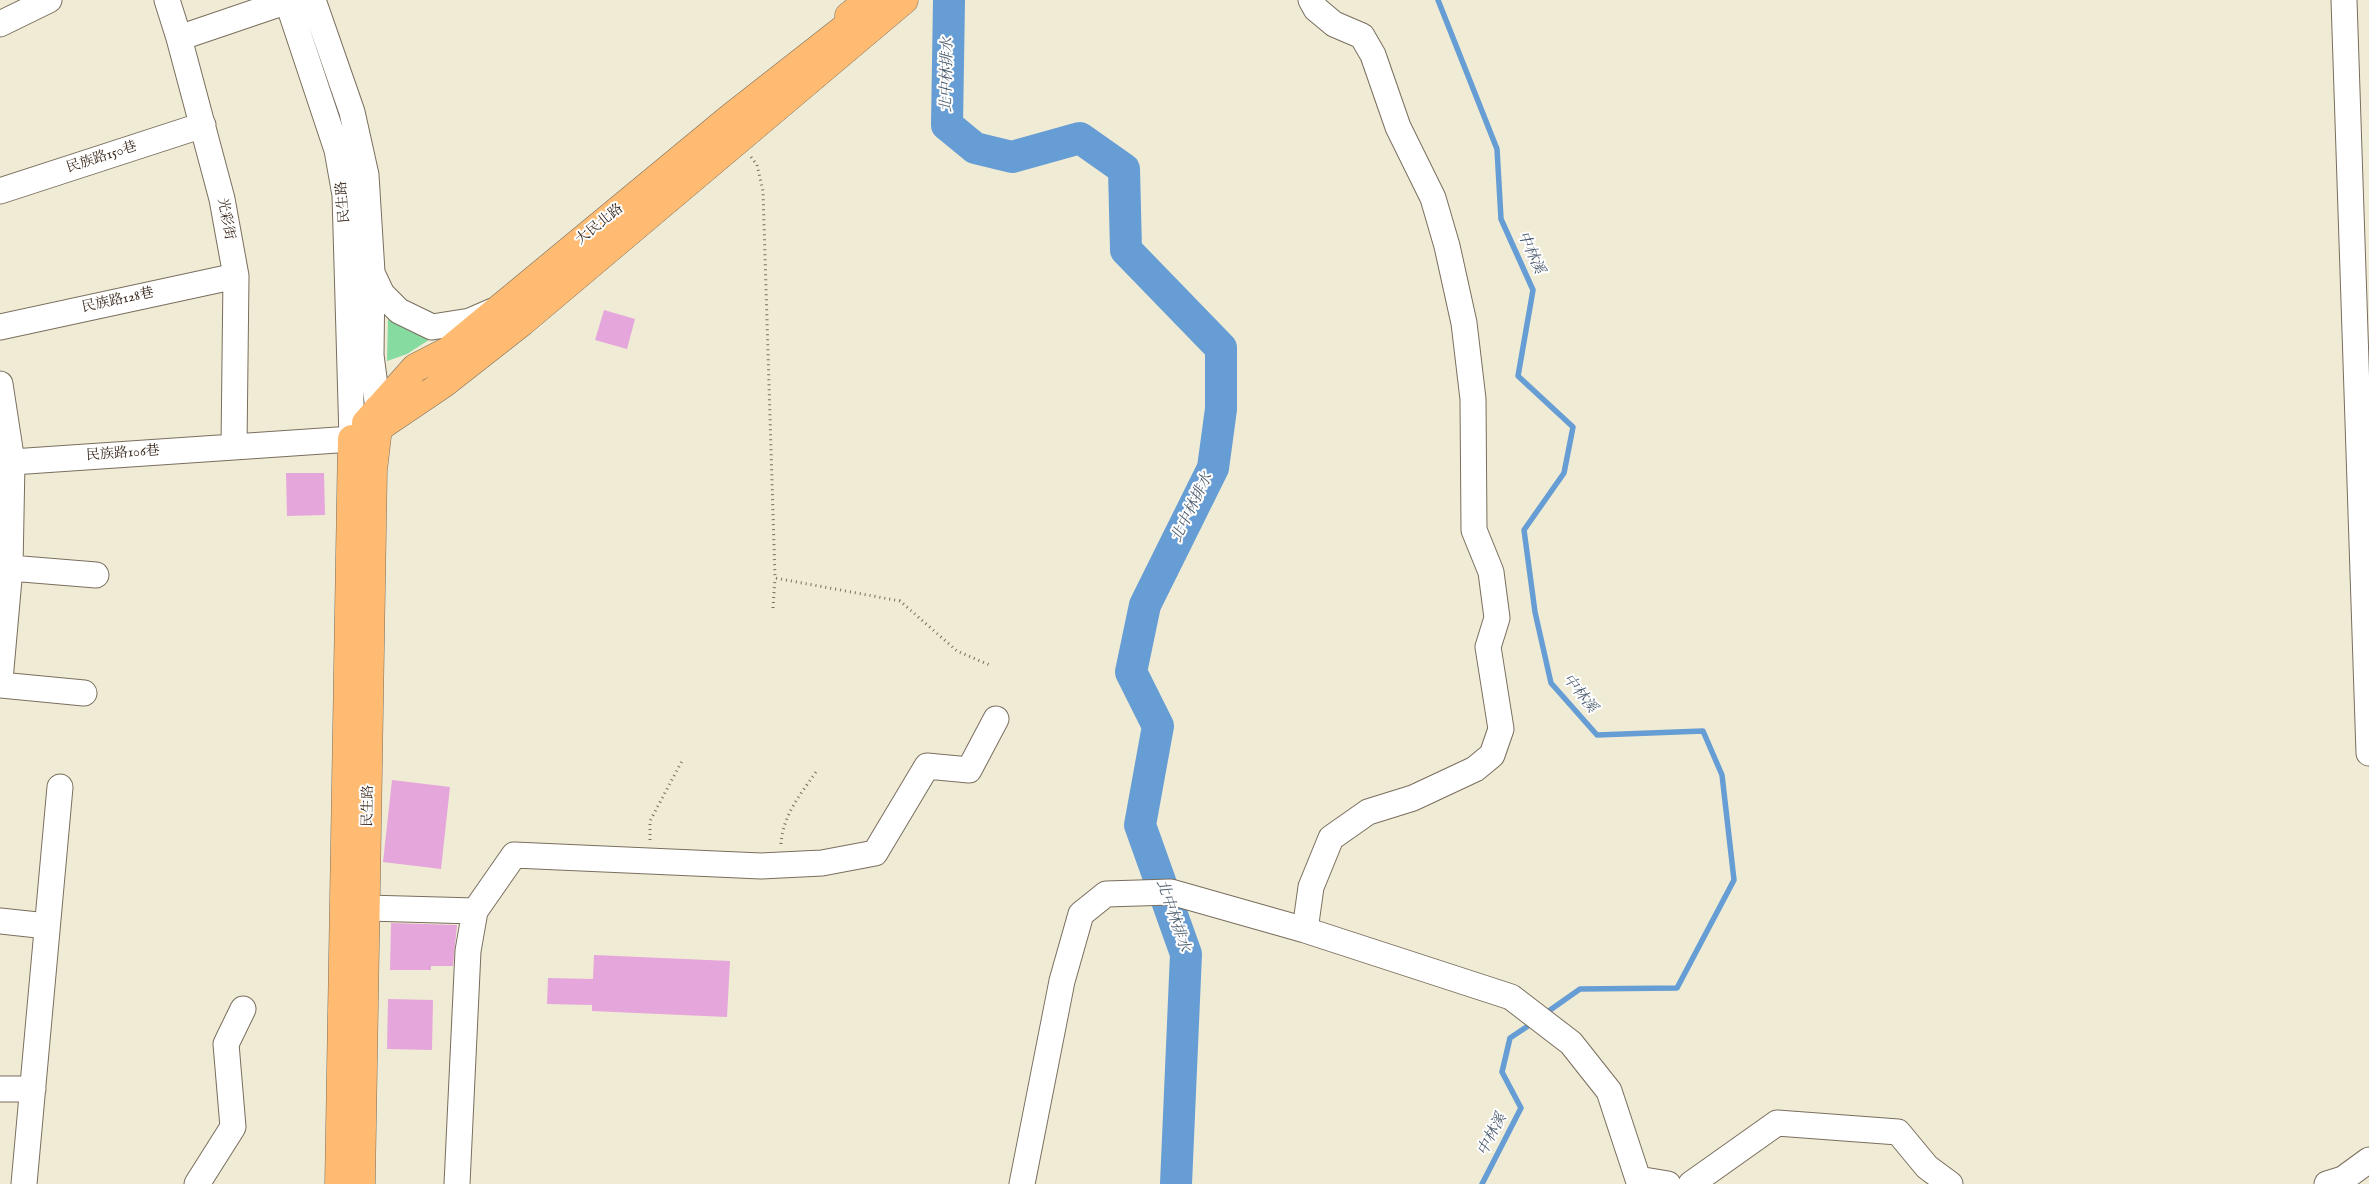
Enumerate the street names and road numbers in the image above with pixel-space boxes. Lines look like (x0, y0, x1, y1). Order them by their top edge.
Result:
street label: 民族路150巷 (65, 139, 139, 177)
street label: 民生路 (334, 180, 354, 224)
street label: 光彩街 (213, 197, 237, 241)
street label: 大民北路 (573, 201, 627, 249)
street label: 民族路128巷 (80, 285, 156, 317)
street label: 民族路106巷 (86, 443, 160, 465)
street label: 民生路 (360, 785, 378, 827)

